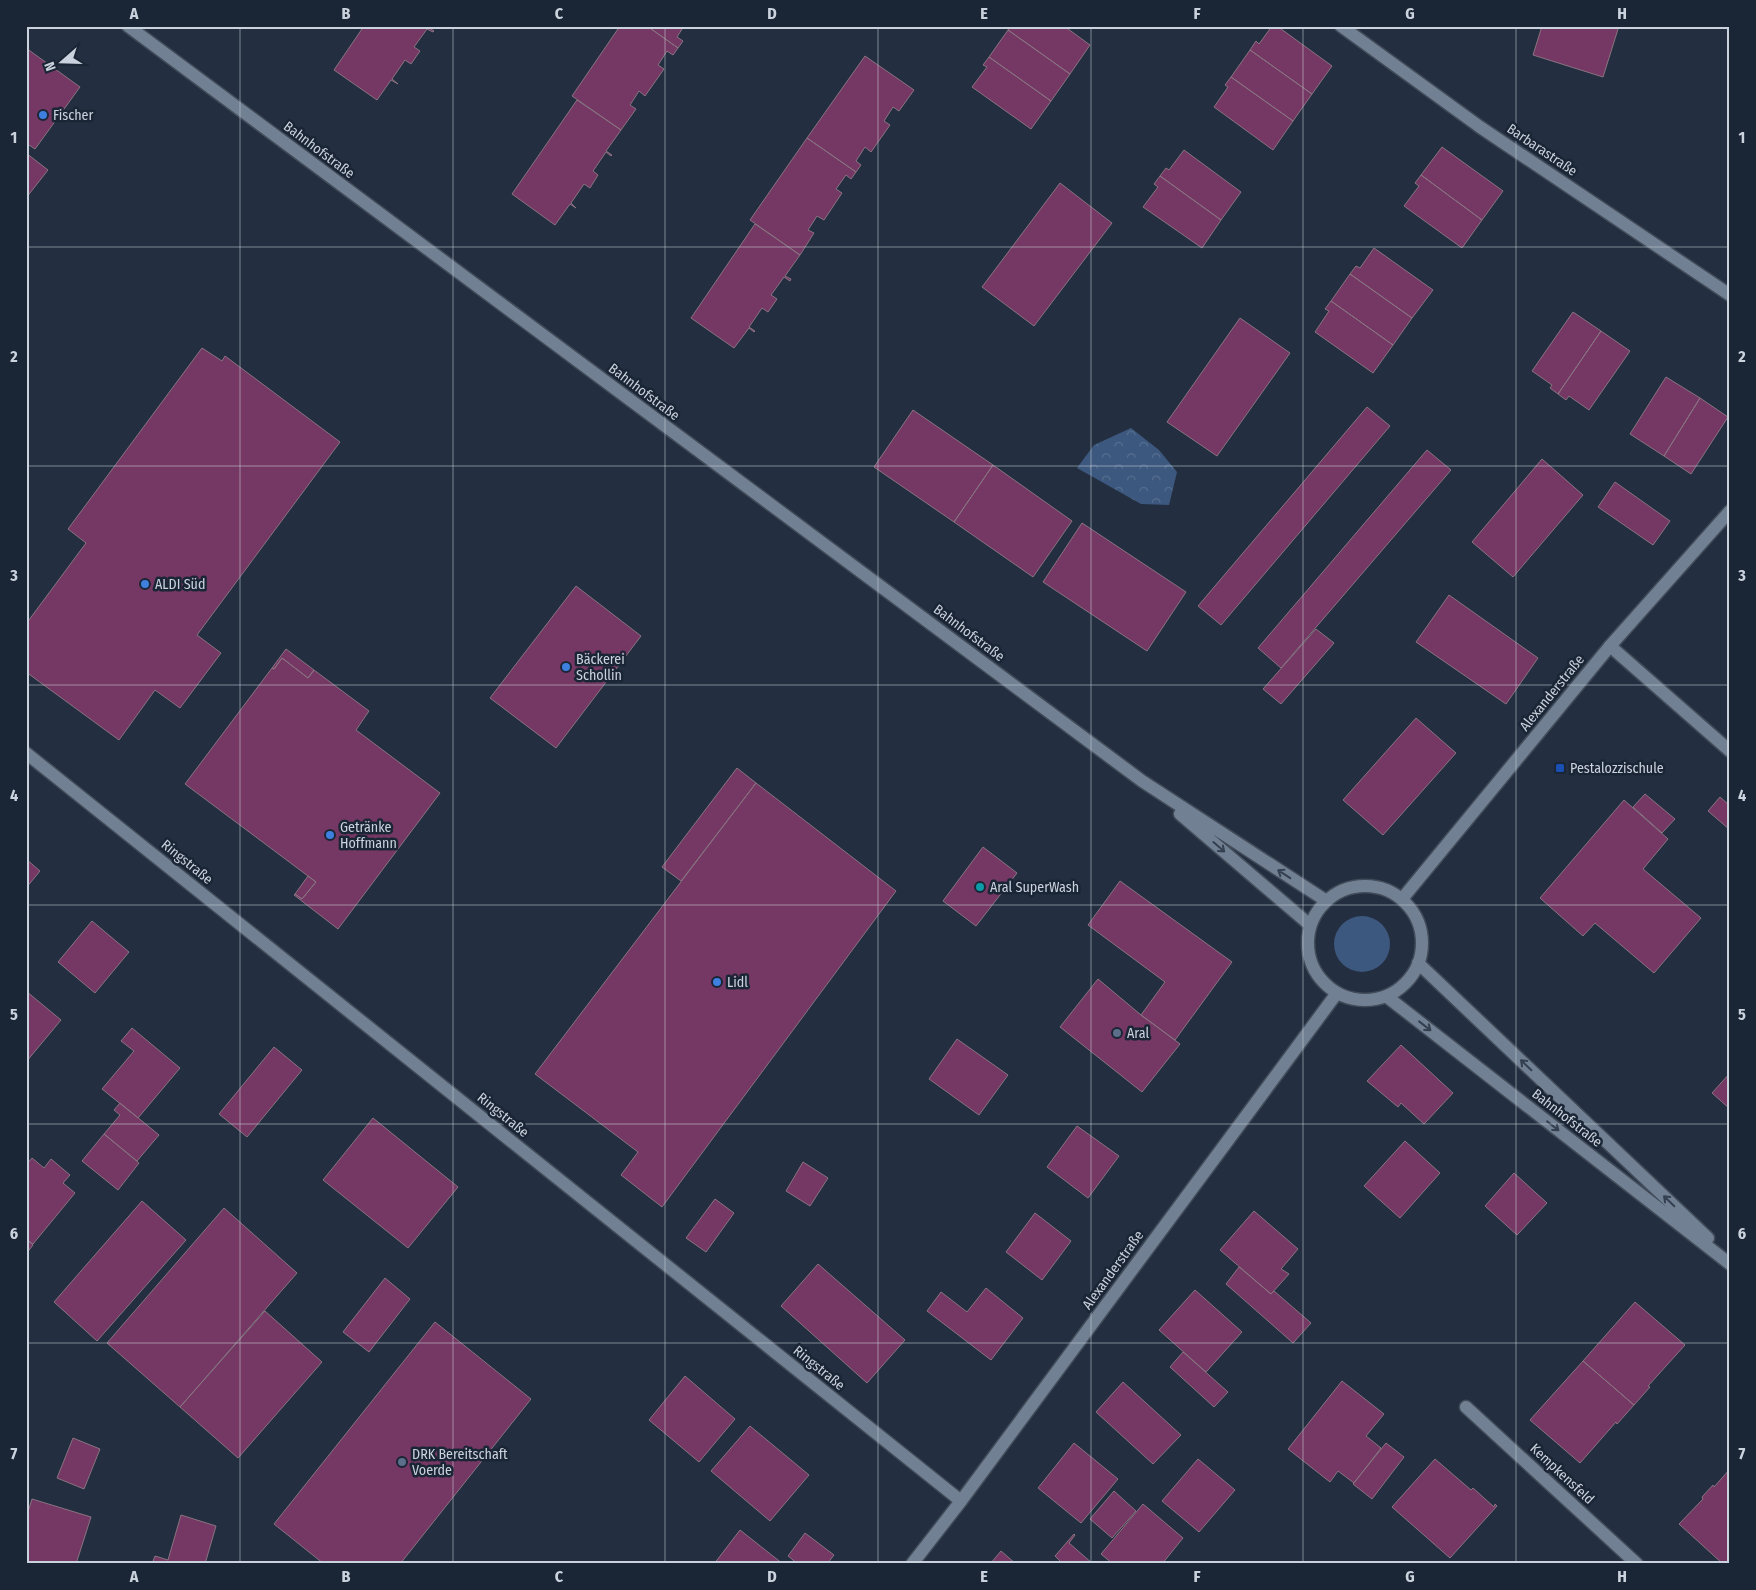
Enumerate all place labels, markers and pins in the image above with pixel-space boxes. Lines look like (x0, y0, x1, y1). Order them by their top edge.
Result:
place label: Fischer (53, 107, 93, 124)
marker: Fischer (37, 109, 49, 121)
place label: ALDI Süd (155, 576, 205, 593)
marker: ALDI Süd (139, 578, 151, 590)
place label: Bäckerei Schollin (576, 651, 625, 684)
marker: Bäckerei Schollin (560, 661, 572, 673)
place label: Pestalozzischule (1570, 760, 1664, 777)
marker: Pestalozzischule (1554, 762, 1566, 774)
place label: Getränke Hoffmann (340, 819, 397, 852)
marker: Getränke Hoffmann (324, 829, 336, 841)
place label: Aral SuperWash (990, 879, 1079, 896)
marker: Aral SuperWash (974, 881, 986, 893)
place label: Lidl (727, 974, 748, 991)
marker: Lidl (711, 976, 723, 988)
place label: Aral (1127, 1025, 1150, 1042)
marker: Aral (1111, 1027, 1123, 1039)
place label: DRK Bereitschaft Voerde (412, 1446, 508, 1479)
marker: DRK Bereitschaft Voerde (396, 1456, 408, 1468)

